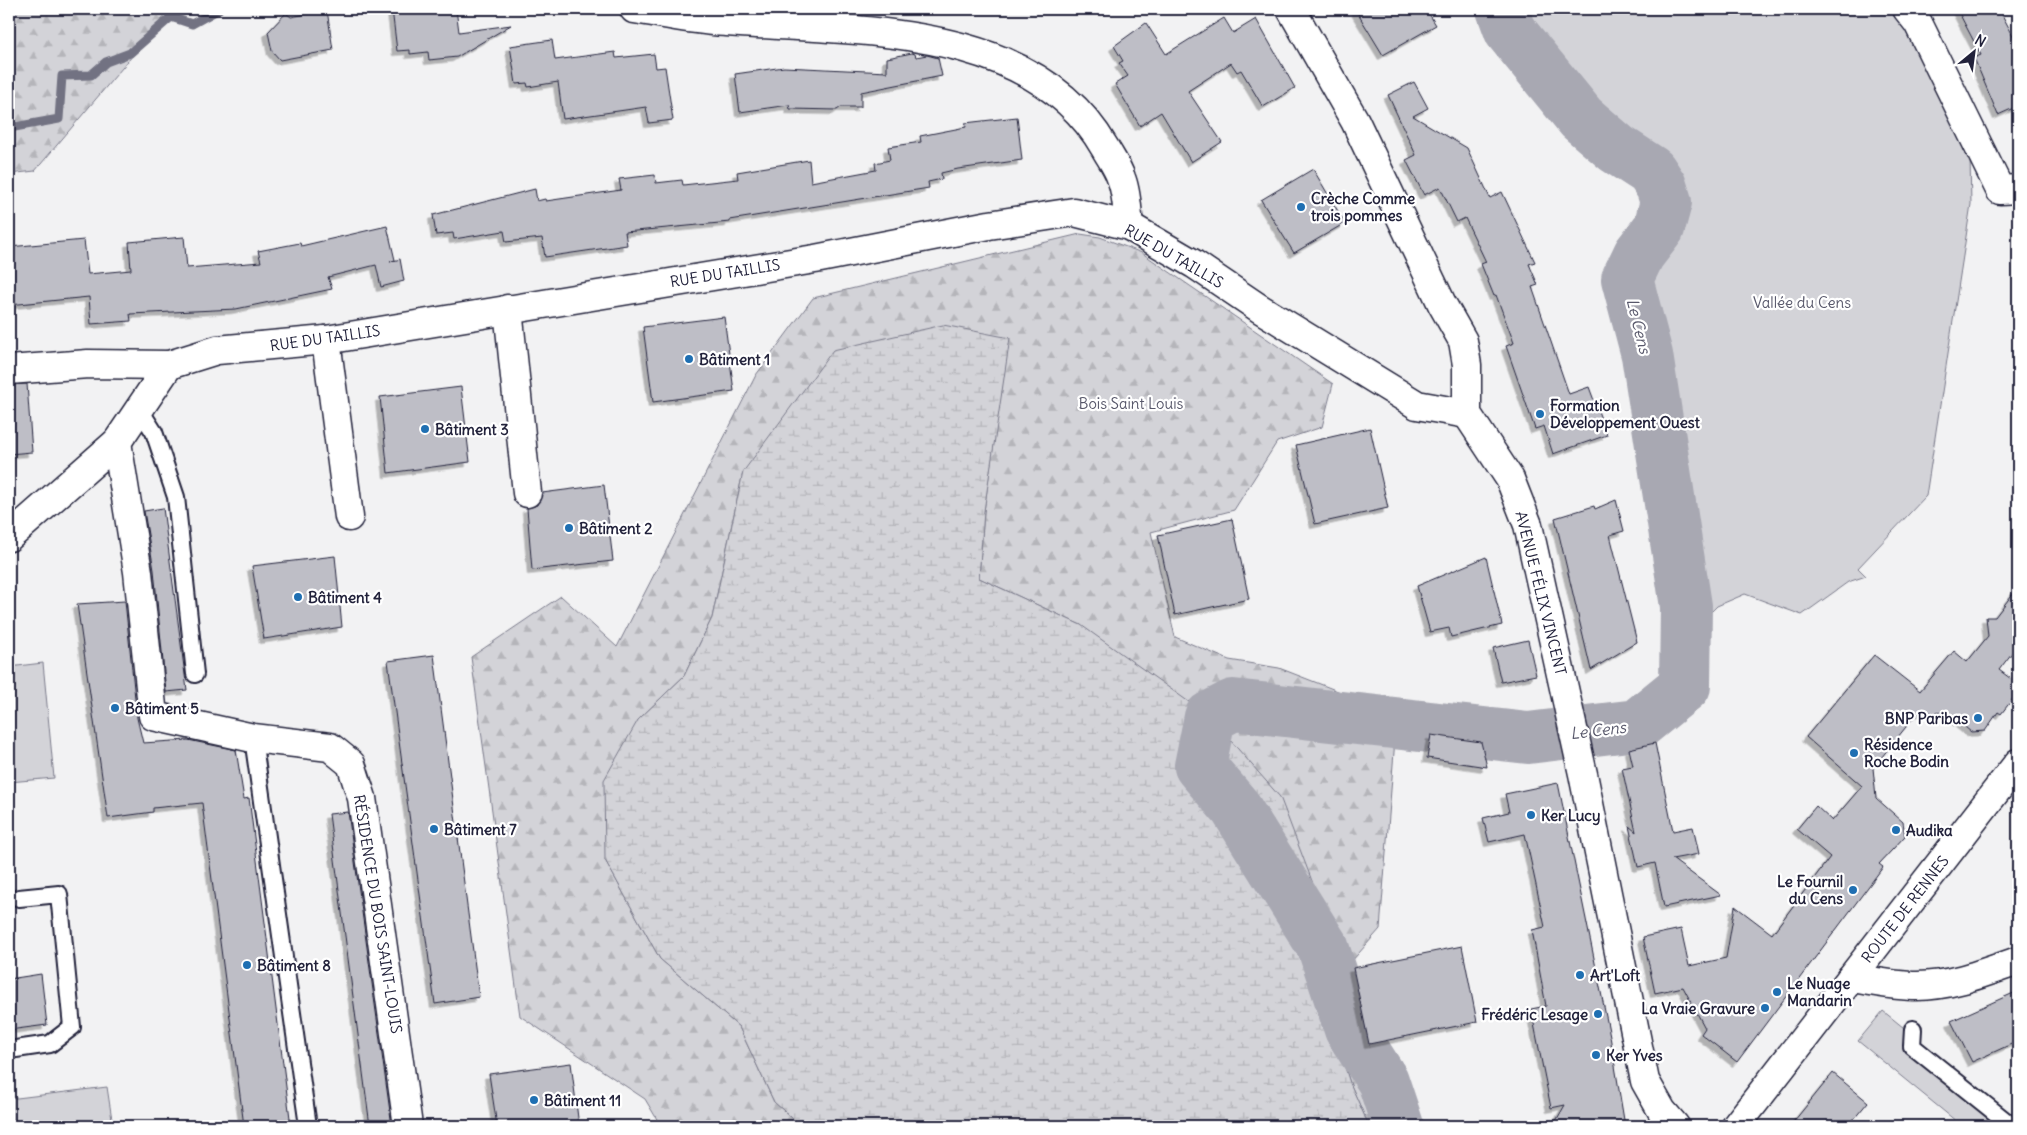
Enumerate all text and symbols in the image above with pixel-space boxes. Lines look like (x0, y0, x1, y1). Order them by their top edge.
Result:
north arrow (1950, 28, 2000, 78)
text: N (1972, 30, 1989, 51)
place label: Crèche Comme trois pommes (1311, 189, 1415, 226)
marker: Crèche Comme trois pommes (1295, 201, 1307, 213)
street label: RUE DU TAILLIS (1121, 220, 1227, 292)
street label: RUE DU TAILLIS (669, 255, 781, 291)
park label: Vallée du Cens (1753, 293, 1851, 312)
water label: Le Cens (1623, 296, 1656, 356)
street label: RUE DU TAILLIS (269, 321, 381, 355)
place label: Bâtiment 1 (699, 350, 770, 369)
marker: Bâtiment 1 (683, 353, 695, 365)
park label: Bois Saint Louis (1079, 394, 1184, 413)
place label: Formation Développement Ouest (1550, 396, 1701, 433)
marker: Formation Développement Ouest (1534, 408, 1546, 420)
place label: Bâtiment 3 (435, 420, 509, 439)
marker: Bâtiment 3 (419, 423, 431, 435)
street label: AVENUE FÉLIX VINCENT (1511, 509, 1571, 677)
place label: Bâtiment 2 (579, 519, 652, 538)
marker: Bâtiment 2 (563, 522, 575, 534)
place label: Bâtiment 4 (308, 588, 382, 607)
marker: Bâtiment 4 (292, 591, 304, 603)
place label: Bâtiment 5 (125, 699, 199, 718)
marker: Bâtiment 5 (109, 702, 121, 714)
place label: BNP Paribas (1885, 709, 1968, 728)
marker: BNP Paribas (1972, 712, 1984, 724)
water label: Le Cens (1569, 717, 1628, 743)
place label: Résidence Roche Bodin (1864, 735, 1949, 771)
marker: Résidence Roche Bodin (1848, 747, 1860, 759)
street label: RÉSIDENCE DU BOIS SAINT-LOUIS (350, 793, 406, 1035)
place label: Ker Lucy (1541, 806, 1601, 826)
marker: Ker Lucy (1525, 809, 1537, 821)
place label: Bâtiment 7 (444, 820, 517, 839)
place label: Audika (1906, 821, 1953, 840)
marker: Bâtiment 7 (428, 823, 440, 835)
marker: Audika (1890, 824, 1902, 836)
street label: ROUTE DE RENNES (1857, 852, 1953, 966)
place label: Le Fournil du Cens (1777, 872, 1843, 908)
marker: Le Fournil du Cens (1847, 884, 1859, 896)
place label: Bâtiment 8 (257, 956, 331, 975)
marker: Bâtiment 8 (241, 959, 253, 971)
place label: Art'Loft (1590, 966, 1641, 985)
marker: Art'Loft (1574, 969, 1586, 981)
place label: Le Nuage Mandarin (1787, 974, 1852, 1010)
marker: Le Nuage Mandarin (1771, 986, 1783, 998)
place label: La Vraie Gravure (1641, 999, 1755, 1018)
marker: La Vraie Gravure (1759, 1002, 1771, 1014)
place label: Frédéric Lesage (1481, 1005, 1588, 1025)
marker: Frédéric Lesage (1592, 1008, 1604, 1020)
place label: Ker Yves (1606, 1046, 1663, 1065)
marker: Ker Yves (1590, 1049, 1602, 1061)
place label: Bâtiment 11 (544, 1091, 621, 1110)
marker: Bâtiment 11 (528, 1094, 540, 1106)

